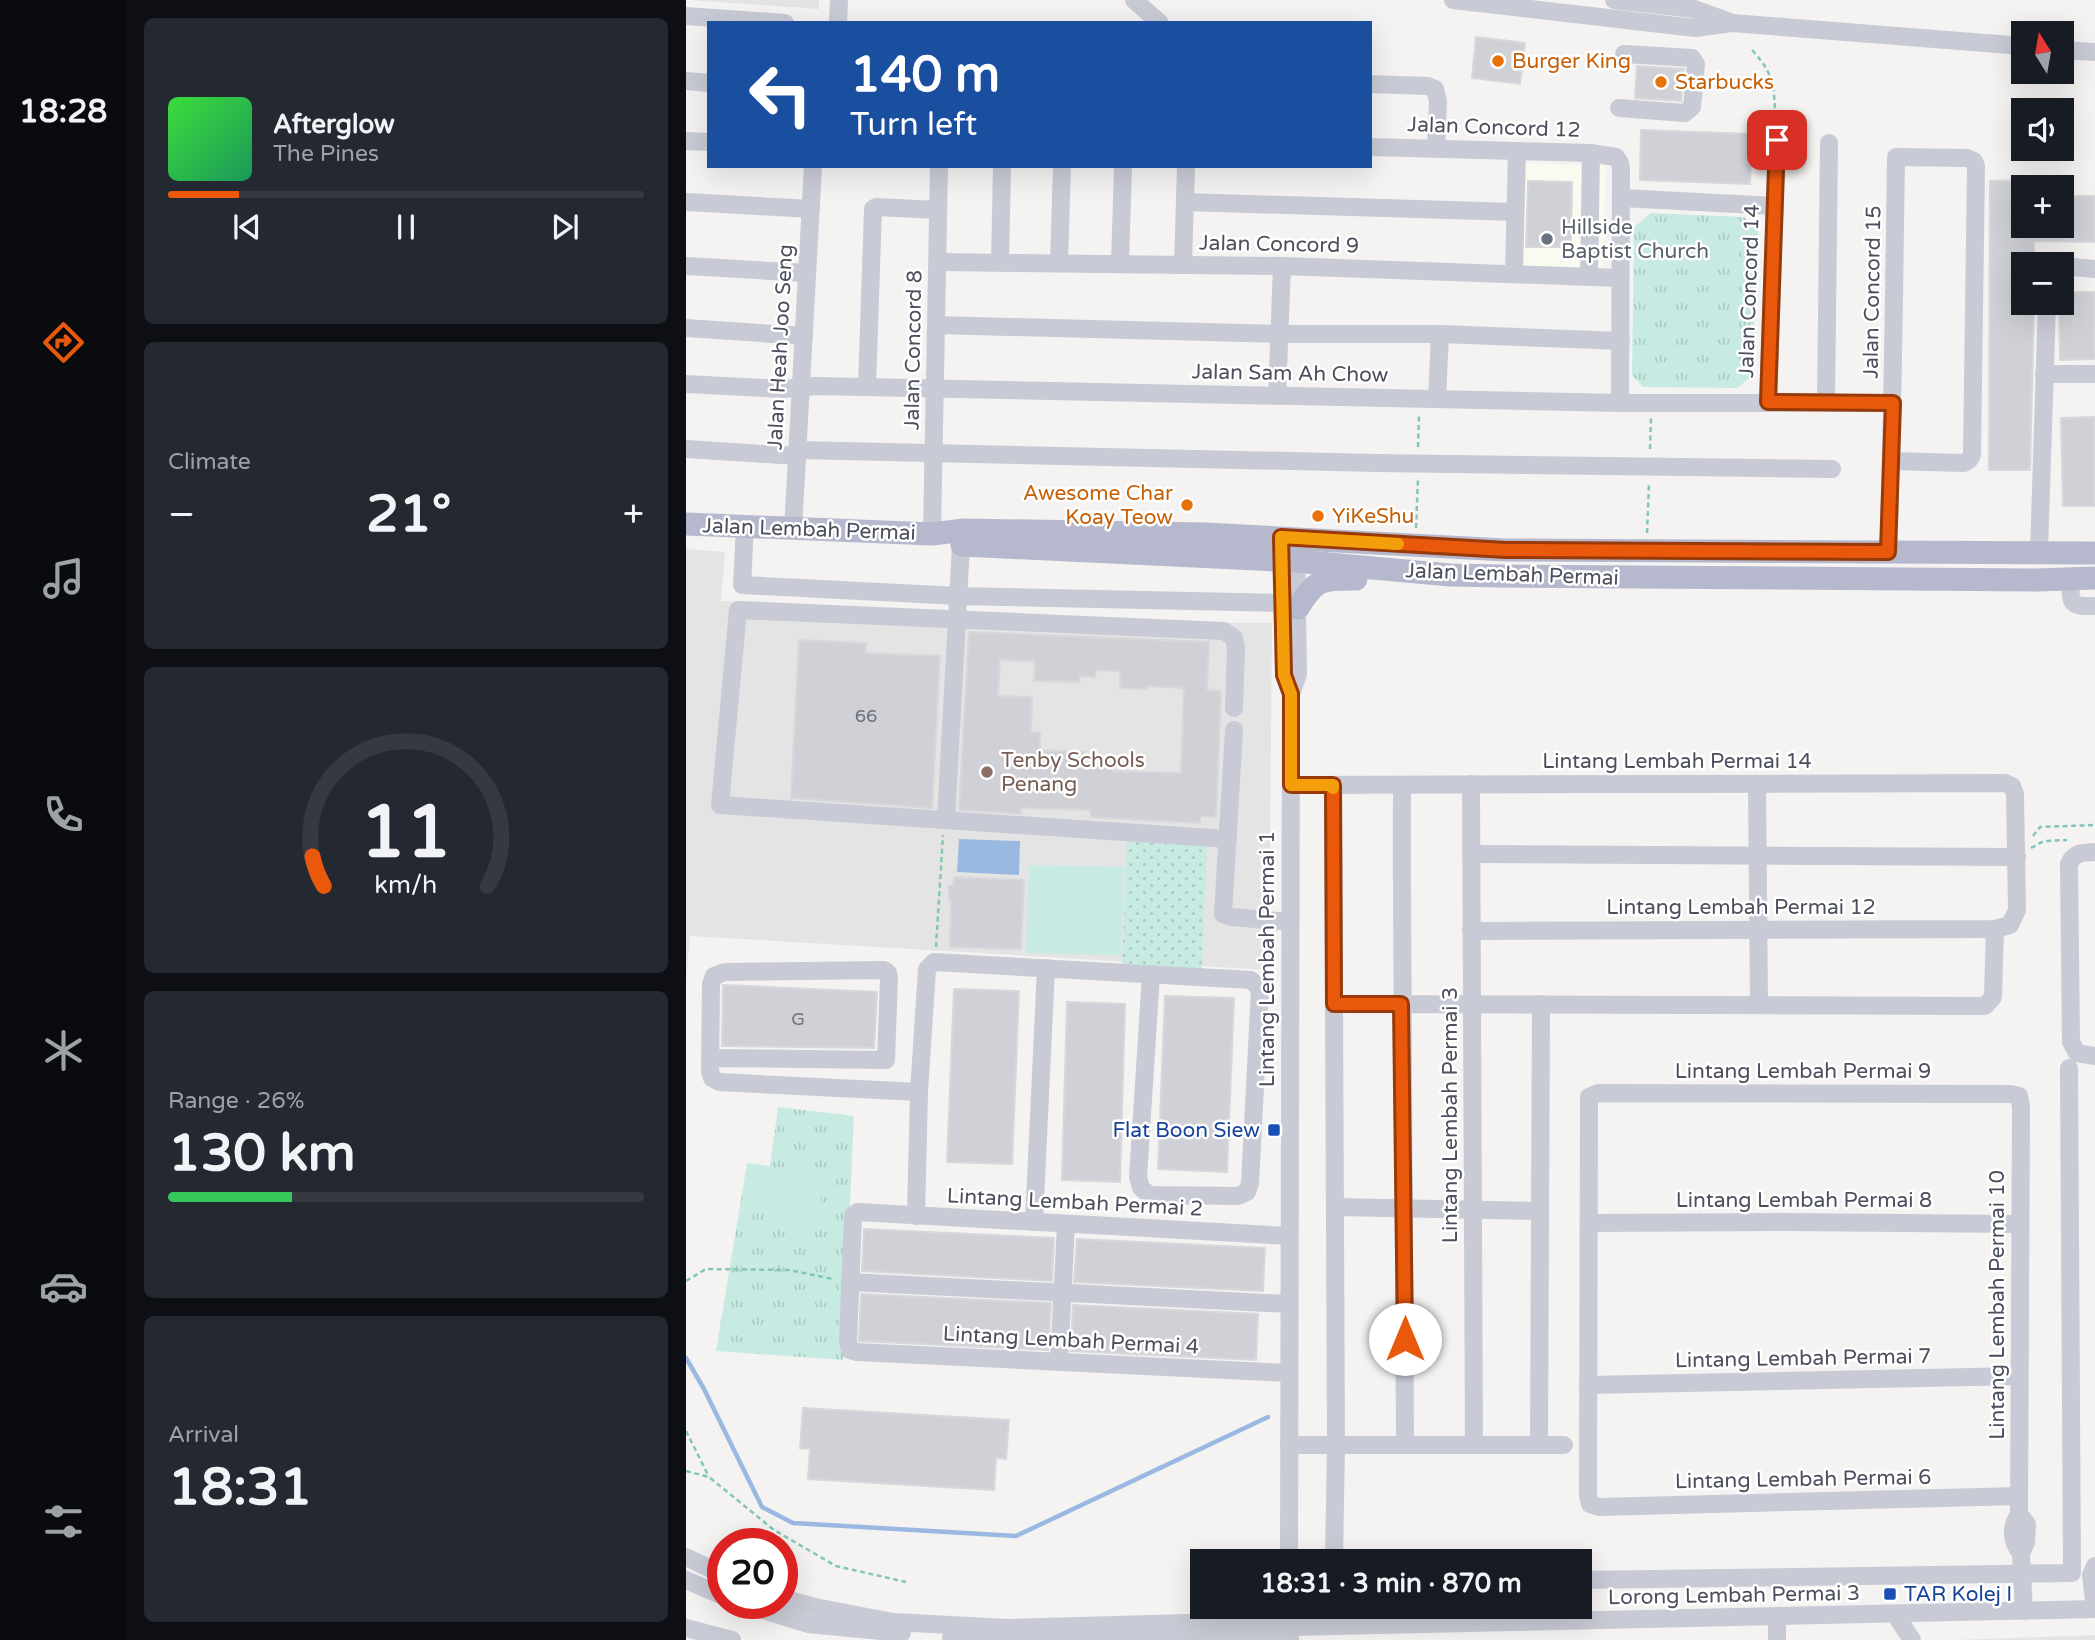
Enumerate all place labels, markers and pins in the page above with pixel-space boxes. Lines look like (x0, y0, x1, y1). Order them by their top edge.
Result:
place label: Burger King (1512, 49, 1631, 74)
marker: Burger King (1490, 53, 1506, 69)
place label: Starbucks (1675, 70, 1774, 95)
marker: Starbucks (1653, 74, 1669, 90)
pin (1747, 110, 1807, 170)
place label: Hillside Baptist Church (1561, 215, 1709, 264)
marker: Hillside Baptist Church (1539, 231, 1555, 247)
place label: Awesome Char Koay Teow (1023, 481, 1173, 530)
marker: Awesome Char Koay Teow (1179, 497, 1195, 513)
place label: YiKeShu (1332, 504, 1414, 529)
marker: YiKeShu (1310, 508, 1326, 524)
place label: Tenby Schools Penang (1001, 748, 1145, 797)
marker: Tenby Schools Penang (979, 764, 995, 780)
place label: Flat Boon Siew (1112, 1118, 1260, 1143)
marker: Flat Boon Siew (1266, 1122, 1282, 1138)
place label: TAR Kolej I (1904, 1582, 2012, 1607)
marker: TAR Kolej I (1882, 1586, 1898, 1602)

